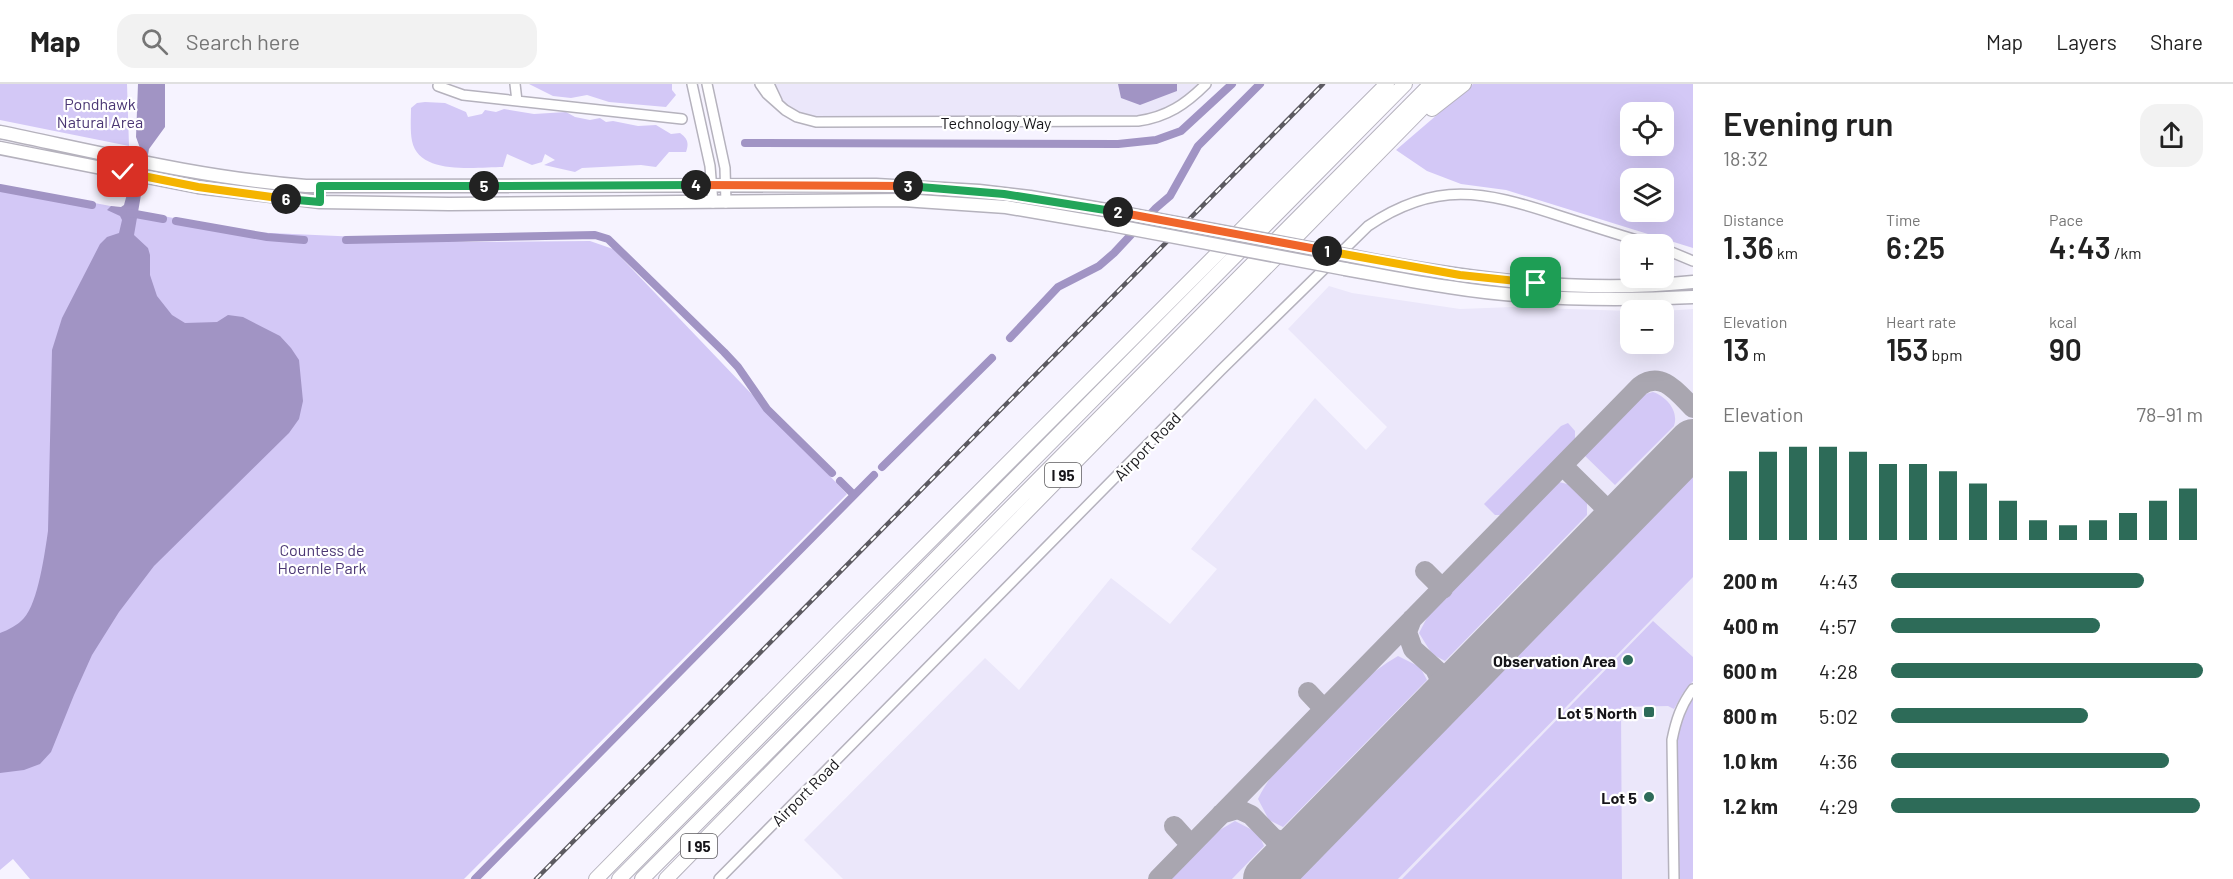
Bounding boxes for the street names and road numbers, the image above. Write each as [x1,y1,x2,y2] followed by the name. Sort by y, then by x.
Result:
[941,113,1052,132] street label: Technology Way
[1110,408,1184,484] street label: Airport Road
[1045,463,1081,487] road number: I 95
[767,754,843,830] street label: Airport Road
[681,834,717,858] road number: I 95

